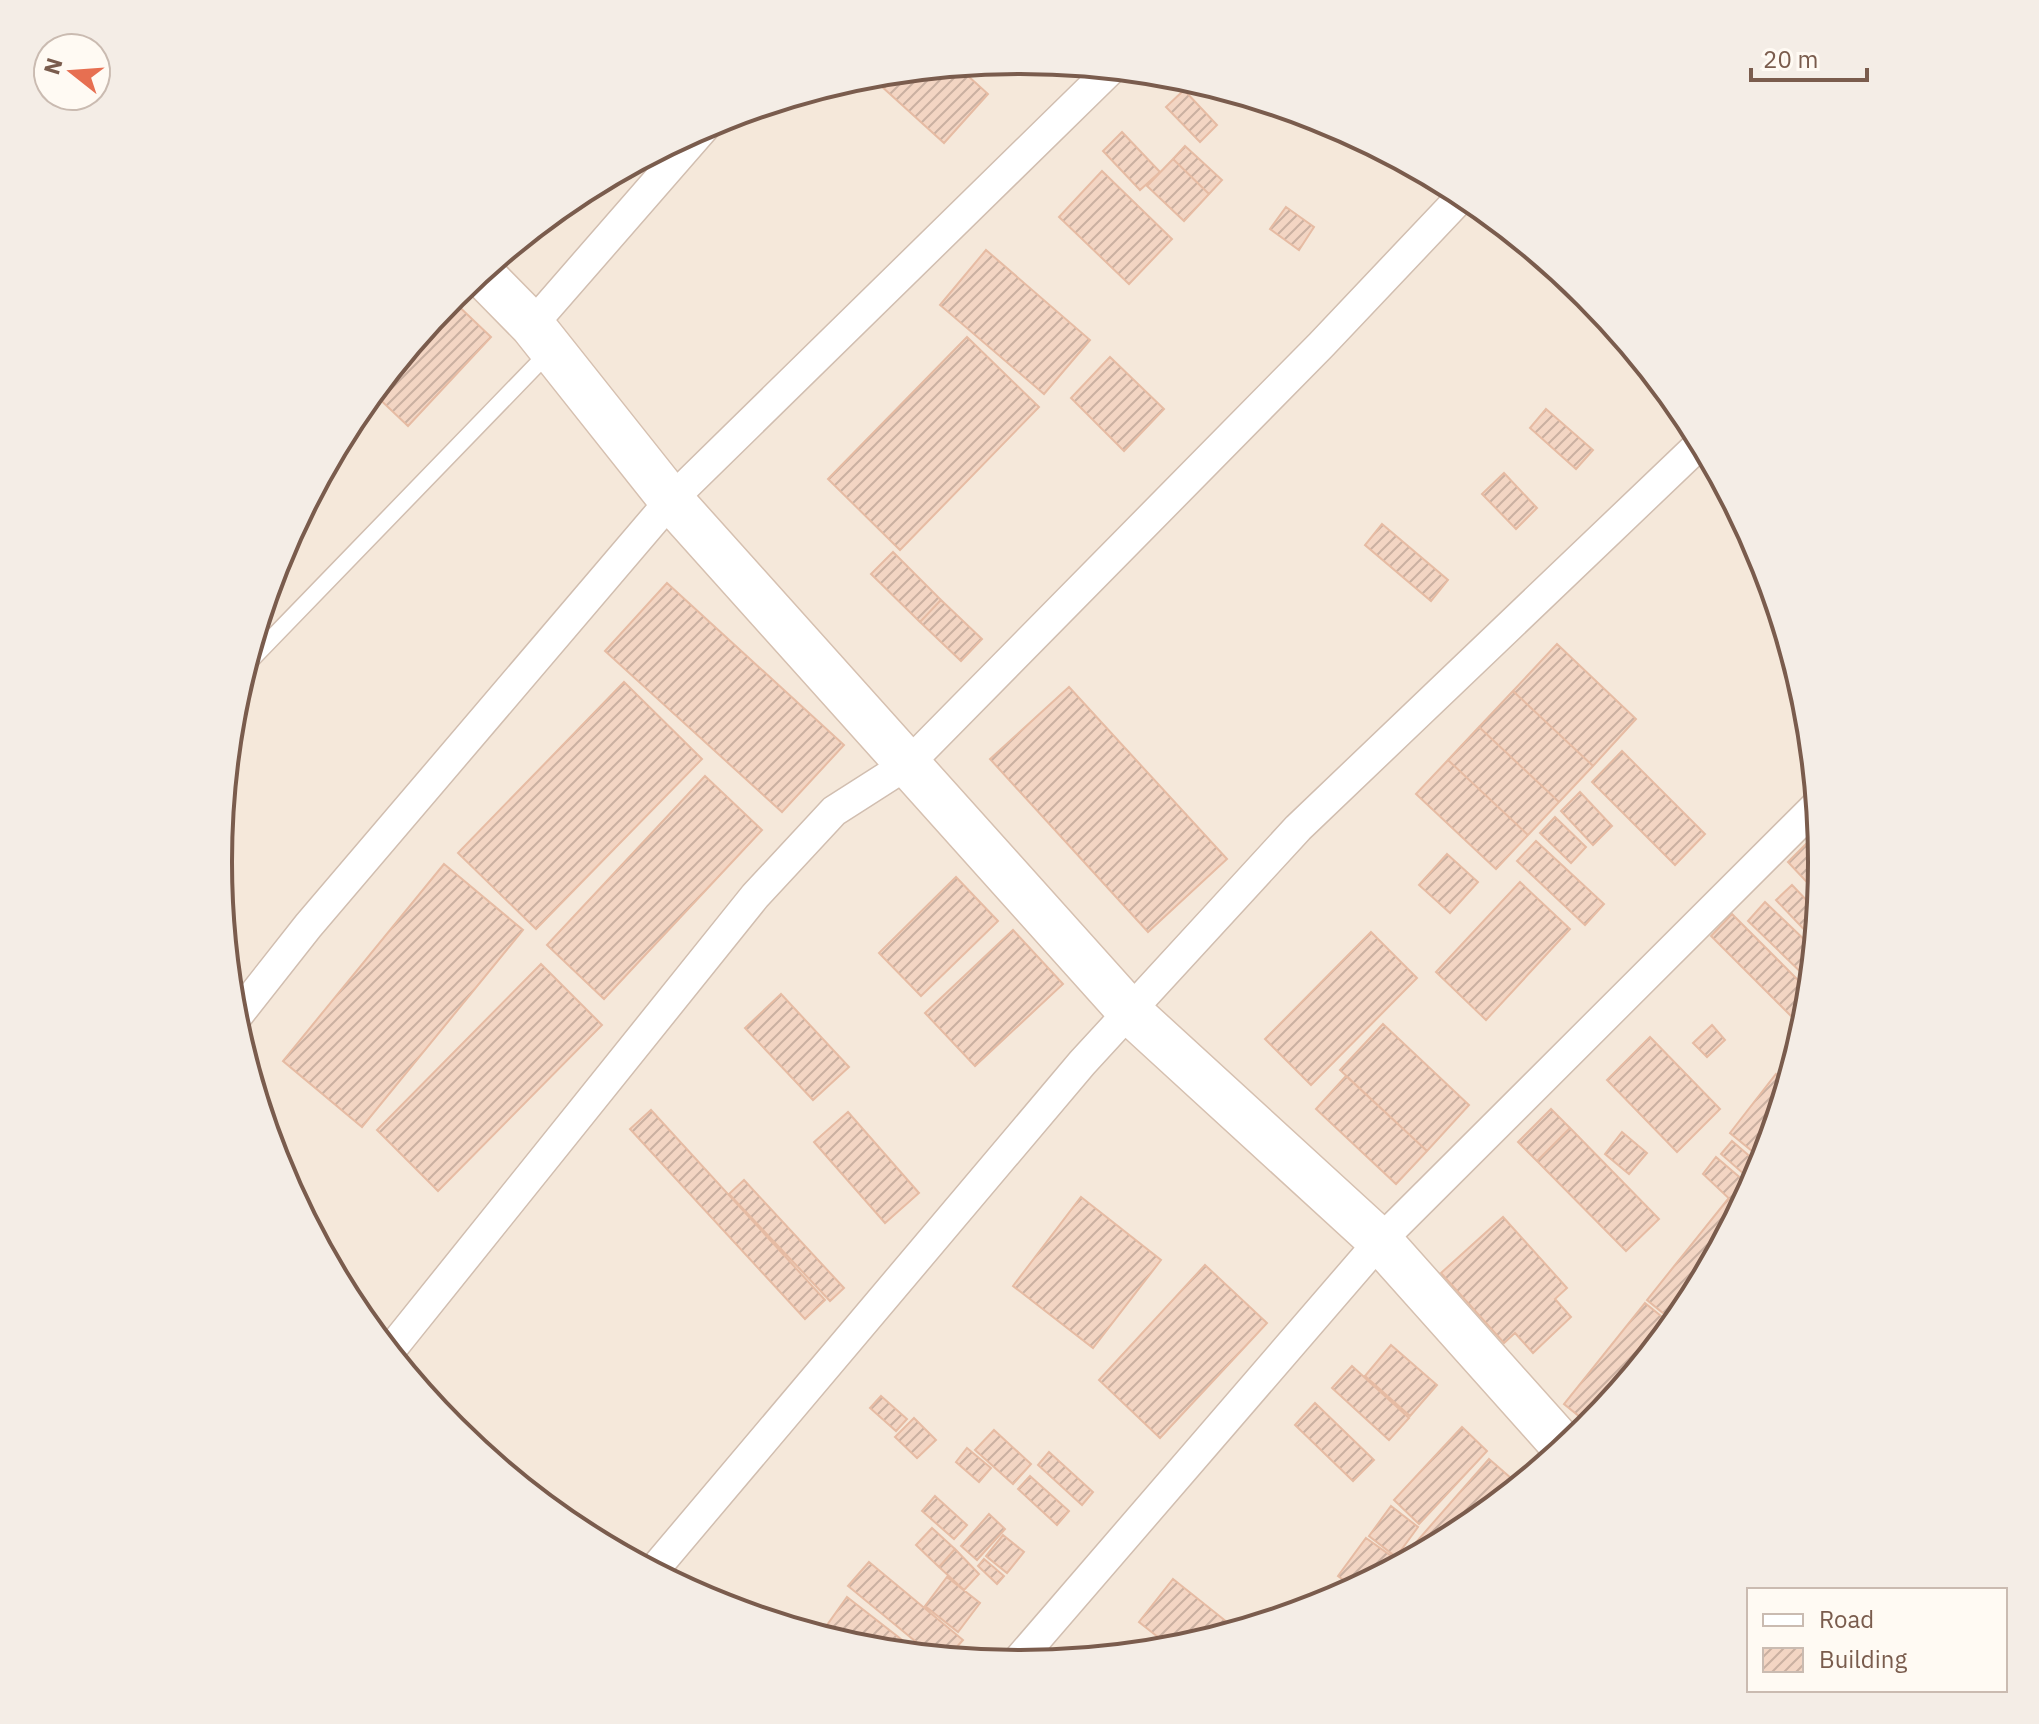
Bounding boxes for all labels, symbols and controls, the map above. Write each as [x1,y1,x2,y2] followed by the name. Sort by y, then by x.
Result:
[32,32,112,112] north arrow
[1751,32,1867,82] scale bar
[1763,43,1818,75] text: 20 m
[36,54,69,78] text: N
[1747,1588,2007,1692] legend
[1819,1603,1874,1635] text: Road
[1819,1643,1907,1675] text: Building

